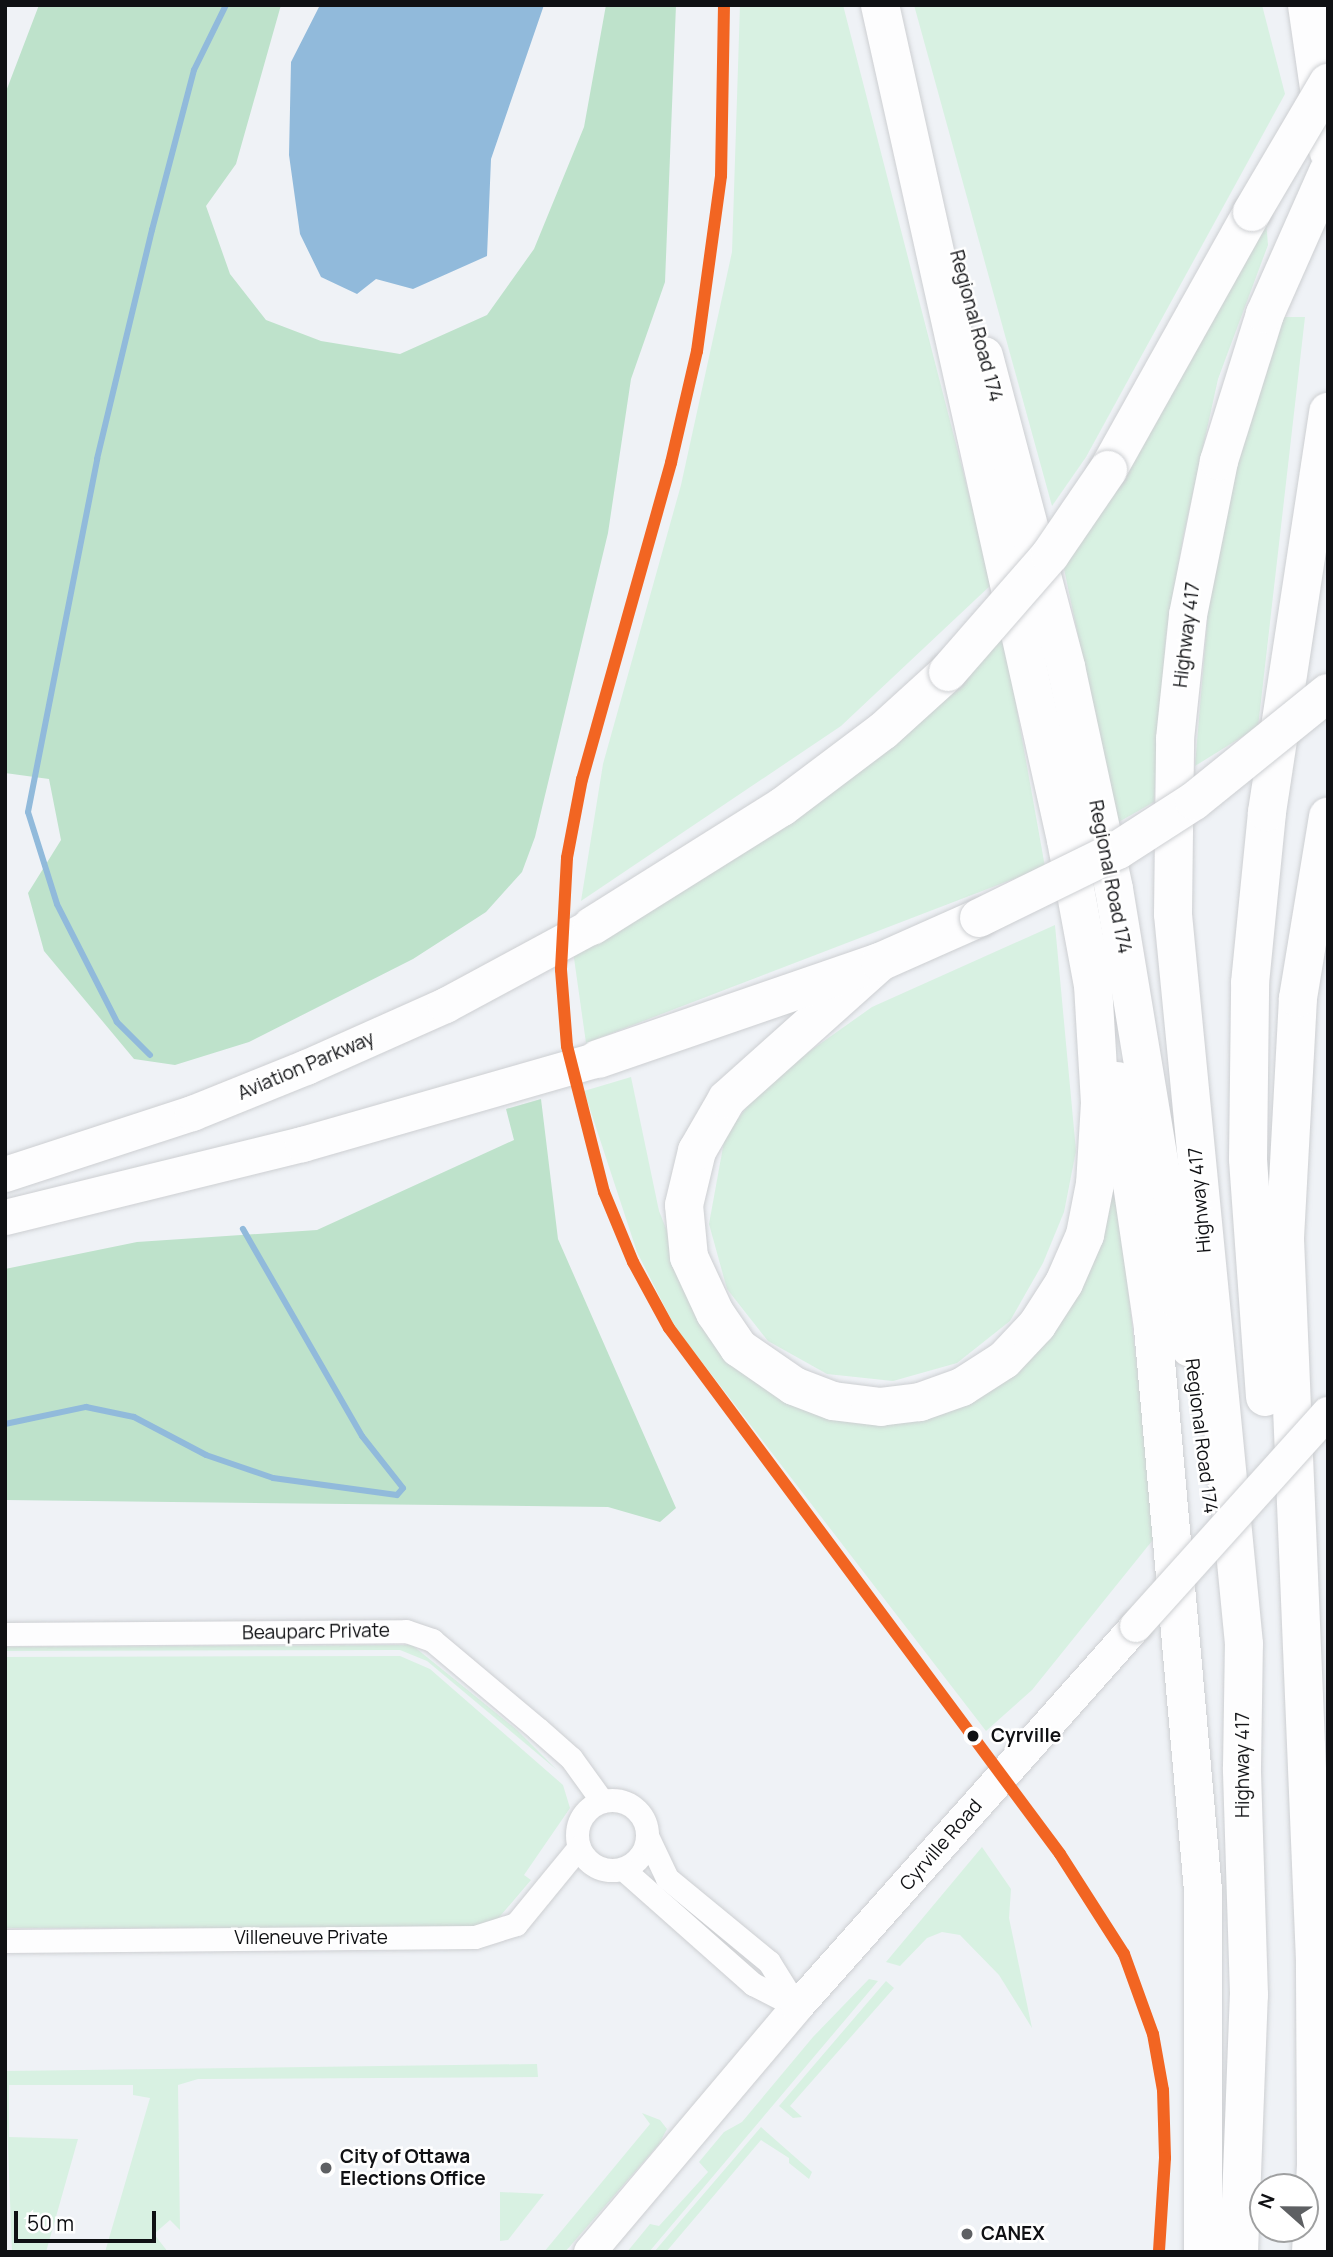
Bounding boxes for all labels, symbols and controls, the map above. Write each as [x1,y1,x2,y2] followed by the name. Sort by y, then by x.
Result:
[945,248,1007,404] street label: Regional Road 174
[1169,581,1205,689] street label: Highway 417
[1084,798,1136,956] street label: Regional Road 174
[234,1027,378,1105] street label: Aviation Parkway
[1184,1146,1216,1254] street label: Highway 417
[1180,1357,1222,1515] street label: Regional Road 174
[242,1619,390,1645] street label: Beauparc Private
[1232,1712,1254,1818] street label: Highway 417
[961,1724,985,1748] marker: Cyrville
[991,1725,1061,1747] place label: Cyrville
[895,1795,987,1895] street label: Cyrville Road
[234,1927,388,1949] street label: Villeneuve Private
[340,2146,486,2190] place label: City of Ottawa Elections Office
[318,2160,334,2176] marker: City of Ottawa Elections Office
[1249,2173,1319,2243] north arrow
[1252,2190,1281,2212] text: N
[18,2198,159,2242] scale bar
[27,2209,74,2237] text: 50 m
[981,2223,1045,2245] place label: CANEX
[959,2226,975,2242] marker: CANEX

